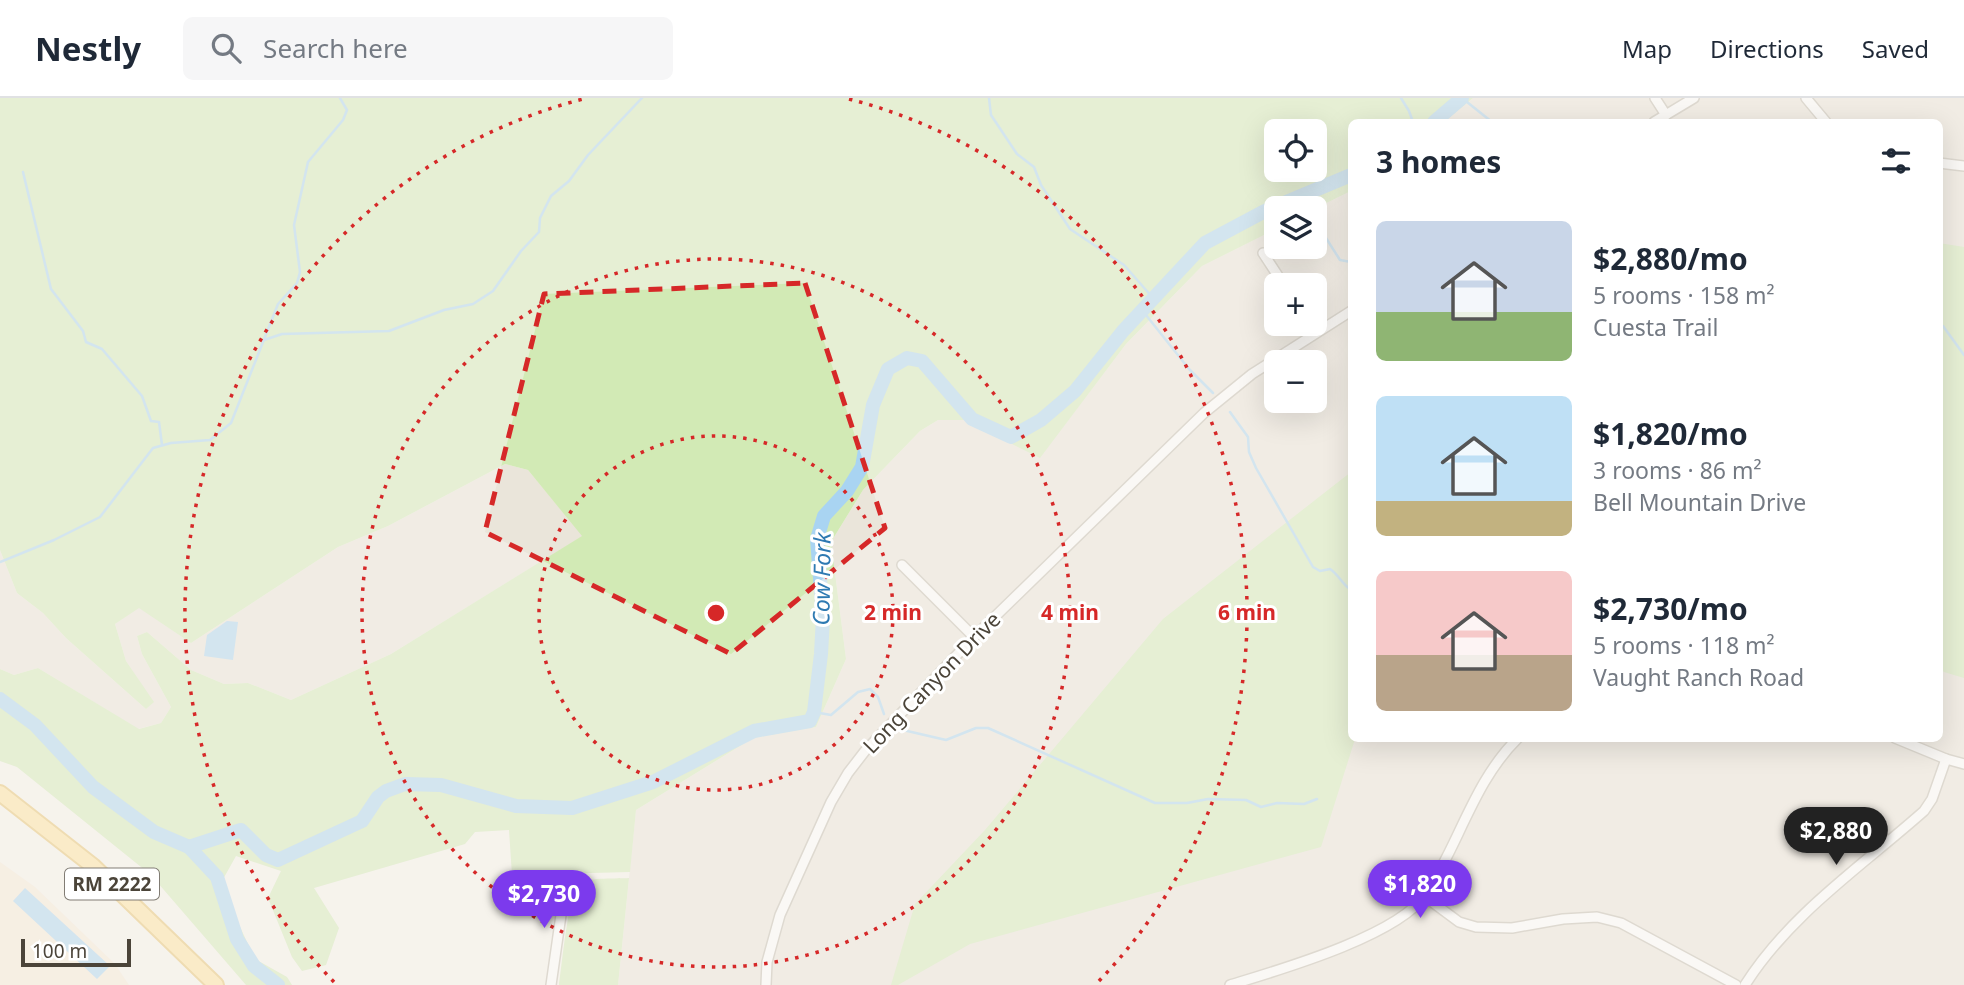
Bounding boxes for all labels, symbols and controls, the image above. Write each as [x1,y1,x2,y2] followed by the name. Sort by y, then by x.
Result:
[183,17,673,80] search box
[35,26,141,71] text: Nestly
[207,29,245,67] icon: search
[263,30,408,66] text: Search here
[1622,32,1672,65] text: Map
[1710,32,1824,65] text: Directions
[1862,32,1929,65] text: Saved
[1264,119,1327,413] map controls
[1264,119,1327,182] button: locate
[1376,141,1501,182] text: 3 homes
[1877,142,1915,180] icon: filters
[1264,196,1327,259] button: layers
[1593,238,1748,279] text: $2,880/mo
[1432,249,1516,333] icon: home
[1264,273,1327,336] button: +
[1593,279,1775,311] text: 5 rooms · 158 m²
[1593,311,1718,343] text: Cuesta Trail
[1264,350,1327,413] button: −
[1593,413,1748,454] text: $1,820/mo
[1432,424,1516,508] icon: home
[1593,454,1762,486] text: 3 rooms · 86 m²
[1593,486,1806,518] text: Bell Mountain Drive
[804,531,838,626] water label: Cow Fork
[1593,588,1748,629] text: $2,730/mo
[864,598,922,626] text: 2 min
[1041,598,1099,626] text: 4 min
[1218,598,1276,626] text: 6 min
[1432,599,1516,683] icon: home
[704,601,728,625] centre of rings
[856,605,1006,759] street label: Long Canyon Drive
[1593,629,1775,661] text: 5 rooms · 118 m²
[1593,661,1804,693] text: Vaught Ranch Road
[1779,808,1893,867] pin: $2,880
[1800,814,1872,846] text: $2,880
[1363,860,1477,920] pin: $1,820
[1384,867,1456,899] text: $1,820
[65,869,159,900] road number: RM 2222
[487,870,601,930] pin: $2,730
[508,877,580,909] text: $2,730
[21,936,131,968] scale bar
[32,938,87,964] text: 100 m

